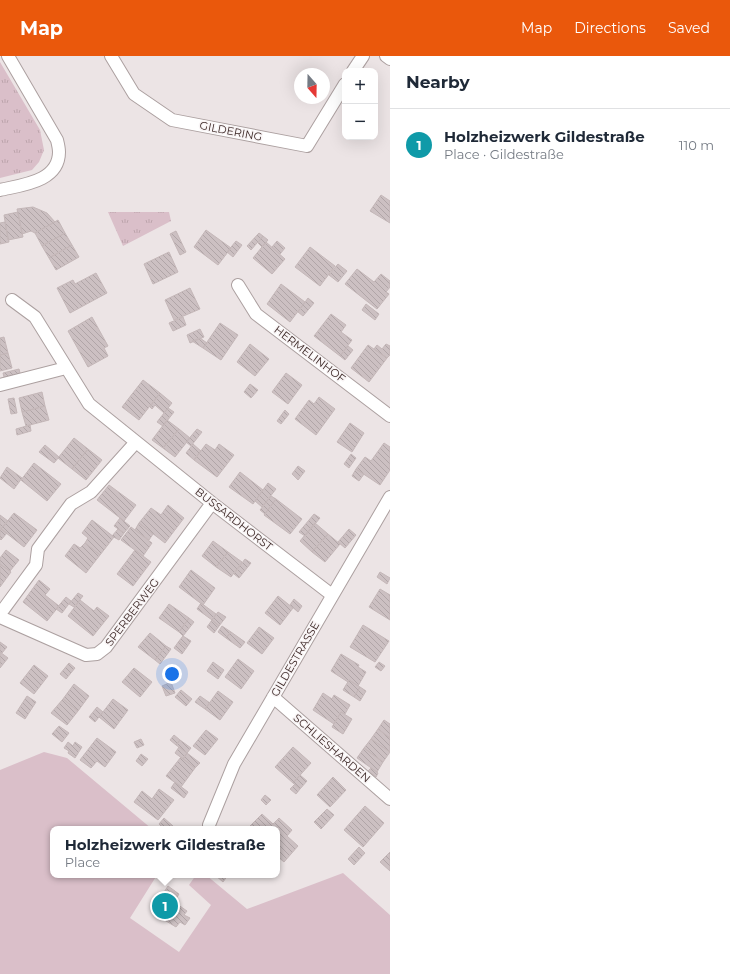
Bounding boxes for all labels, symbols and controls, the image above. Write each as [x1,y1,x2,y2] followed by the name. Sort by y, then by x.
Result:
[20,17,63,40] text: Map
[521,19,552,37] text: Map
[574,19,646,37] text: Directions
[668,19,710,37] text: Saved
[294,68,330,104] north arrow
[342,68,378,140] map controls
[342,68,378,104] button: +
[406,72,470,92] text: Nearby
[342,104,378,140] button: −
[199,118,263,144] street label: GILDERING
[444,127,645,146] text: Holzheizwerk Gildestraße
[416,137,422,153] text: 1
[679,137,714,153] text: 110 m
[444,146,564,162] text: Place · Gildestraße
[271,323,349,385] street label: HERMELINHOF
[192,484,276,554] street label: BUSSARDHORST
[102,575,162,649] street label: SPERBERWEG
[268,619,322,699] street label: GILDESTRASSE
[162,664,182,684] your location
[291,711,373,785] street label: SCHLIESHARDEN
[50,826,280,878] popup
[65,835,265,854] text: Holzheizwerk Gildestraße
[65,854,100,870] text: Place
[152,891,178,921] pin: 1

